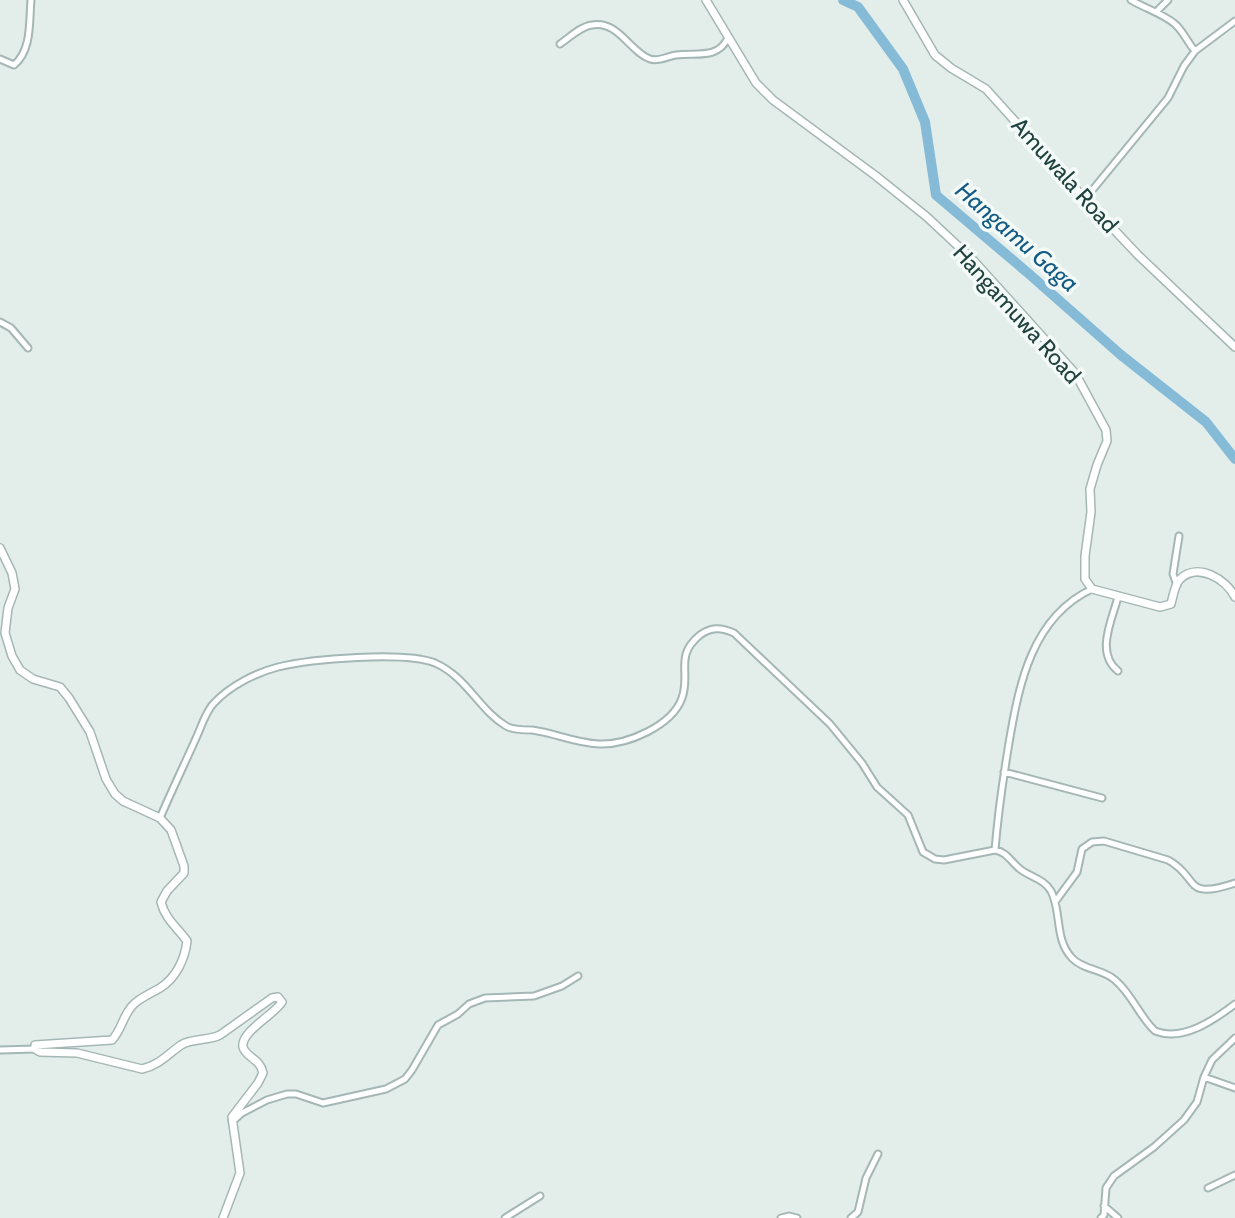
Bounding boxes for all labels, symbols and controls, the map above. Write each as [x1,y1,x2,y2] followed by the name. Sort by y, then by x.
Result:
[1006,112,1124,238] street label: Amuwala Road
[950,175,1085,298] water label: Hangamu Gaga
[947,239,1087,389] street label: Hangamuwa Road

